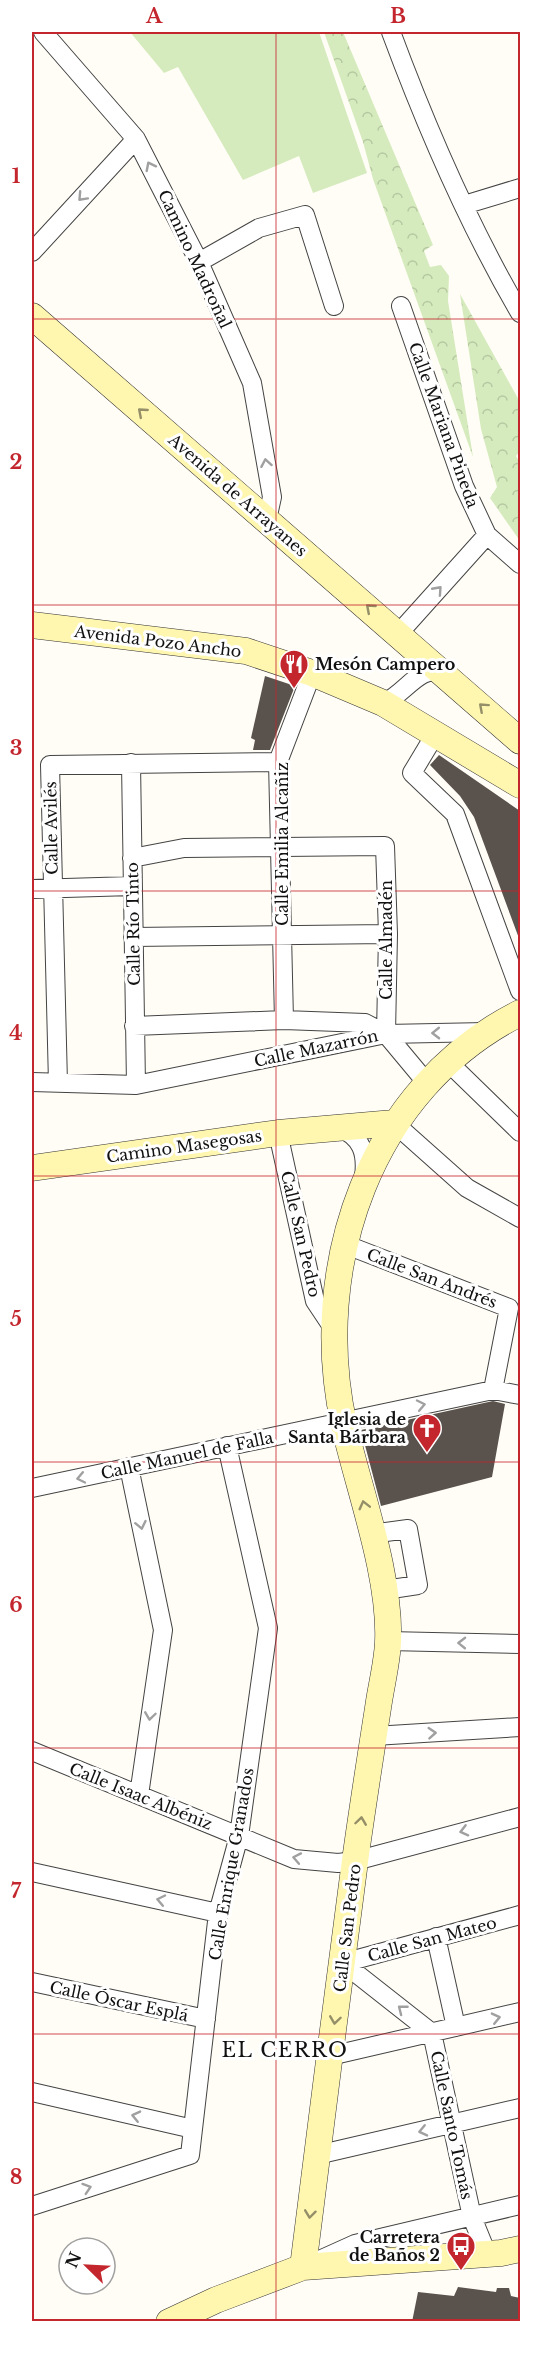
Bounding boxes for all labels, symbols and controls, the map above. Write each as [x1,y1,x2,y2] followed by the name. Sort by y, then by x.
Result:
[145,4,163,28] text: A
[390,4,406,28] text: B
[146,161,157,172] one-way arrow
[12,164,21,188] text: 1
[154,187,236,331] street label: Camino Madroñal
[78,190,89,201] one-way arrow
[405,339,483,511] street label: Calle Mariana Pineda
[138,408,149,419] one-way arrow
[164,429,311,561] street label: Avenida de Arrayanes
[9,450,23,474] text: 2
[260,458,273,468] one-way arrow
[431,586,442,596] one-way arrow
[366,604,377,615] one-way arrow
[72,621,243,661] street label: Avenida Pozo Ancho
[278,648,310,690] restaurant icon: Mesón Campero
[315,654,455,674] place label: Mesón Campero
[479,703,490,714] one-way arrow
[10,736,22,760] text: 3
[272,762,292,926] street label: Calle Emilia Alcañiz
[40,781,62,875] street label: Calle Avilés
[122,862,144,986] street label: Calle Río Tinto
[376,880,396,1000] street label: Calle Almadén
[9,1021,23,1045] text: 4
[252,1025,380,1071] street label: Calle Mazarrón
[431,1027,440,1039] one-way arrow
[105,1125,263,1167] street label: Camino Masegosas
[277,1169,325,1299] street label: Calle San Pedro
[364,1244,500,1312] street label: Calle San Andrés
[10,1307,22,1331] text: 5
[416,1399,426,1412] one-way arrow
[288,1409,406,1447] place label: Iglesia de Santa Bárbara
[411,1412,443,1454] church icon: Iglesia de Santa Bárbara
[99,1427,275,1483] street label: Calle Manuel de Falla
[76,1470,86,1483] one-way arrow
[358,1500,371,1510] one-way arrow
[134,1519,147,1529] one-way arrow
[9,1593,23,1617] text: 6
[458,1637,467,1649] one-way arrow
[145,1712,157,1721] one-way arrow
[428,1726,437,1739] one-way arrow
[67,1758,216,1834] street label: Calle Isaac Albéniz
[204,1766,258,1962] street label: Calle Enrique Granados
[355,1817,367,1826] one-way arrow
[459,1824,469,1837] one-way arrow
[292,1852,302,1865] one-way arrow
[329,1863,365,1993] street label: Calle San Pedro
[11,1879,22,1903] text: 7
[156,1894,166,1907] one-way arrow
[365,1912,499,1966] street label: Calle San Mateo
[48,1977,190,2025] street label: Calle Óscar Esplá
[398,2006,409,2017] one-way arrow
[491,2012,501,2025] one-way arrow
[329,2016,342,2025] one-way arrow
[222,2038,348,2062] district label: EL CERRO
[426,2049,478,2201] street label: Calle Santo Tomás
[131,2111,141,2124] one-way arrow
[418,2123,428,2136] one-way arrow
[10,2165,22,2189] text: 8
[81,2183,92,2195] one-way arrow
[304,2209,316,2218] one-way arrow
[349,2227,440,2265] place label: Carretera de Baños 2
[445,2230,477,2272] bus stop icon: Carretera de Baños 2
[57,2236,117,2296] north arrow
[61,2249,85,2271] text: N

